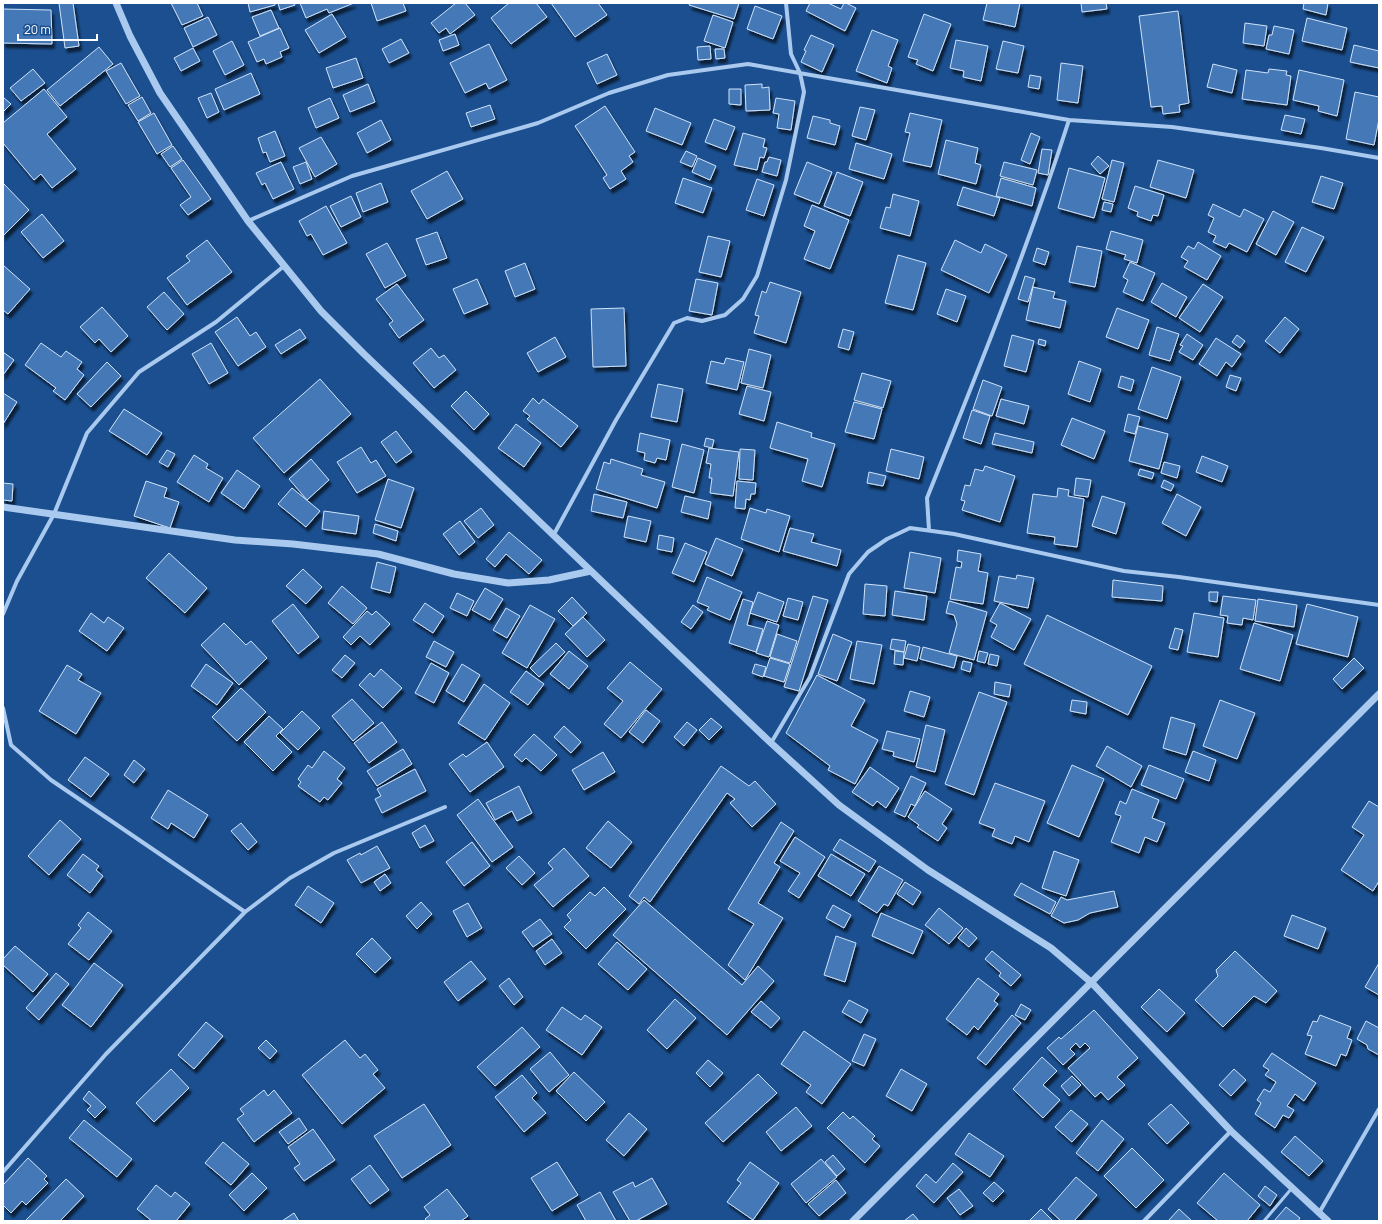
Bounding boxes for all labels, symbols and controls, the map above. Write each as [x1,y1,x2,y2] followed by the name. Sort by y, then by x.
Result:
[18,16,97,42] scale bar
[24,21,51,38] text: 20 m

